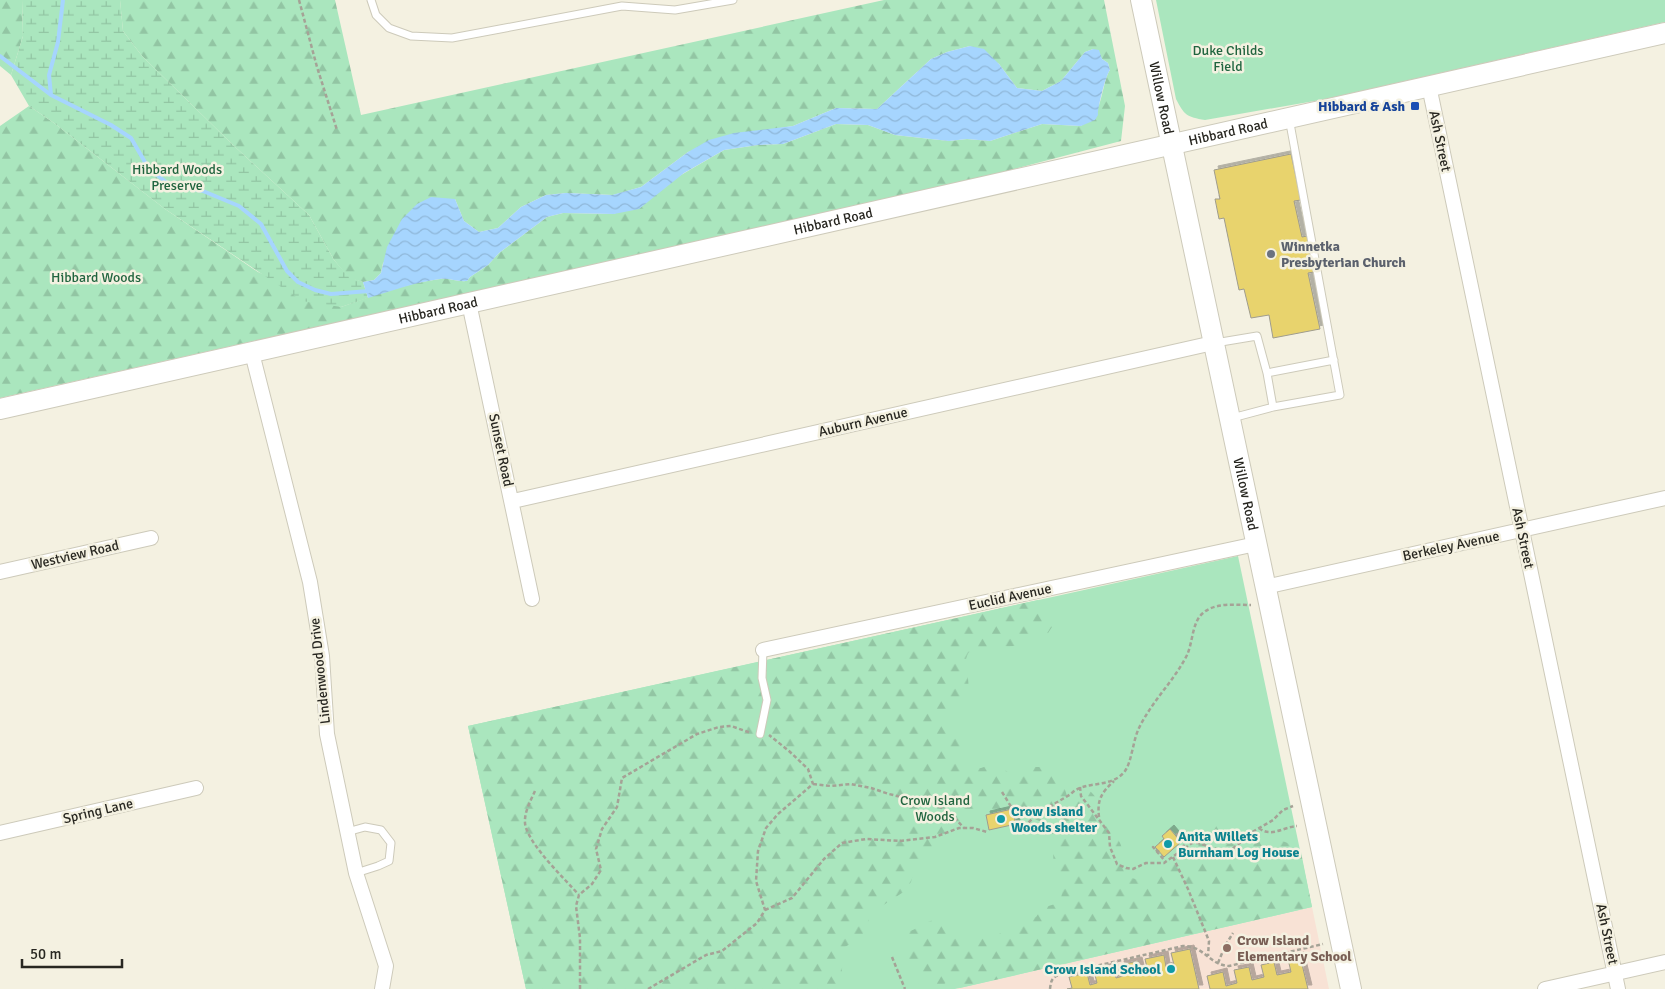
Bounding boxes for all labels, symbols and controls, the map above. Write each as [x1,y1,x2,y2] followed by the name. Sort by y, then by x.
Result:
[1193,42,1264,75] park label: Duke Childs Field
[1146,60,1178,136] street label: Willow Road
[1318,98,1405,115] place label: Hibbard & Ash
[1409,100,1421,112] marker: Hibbard & Ash
[1425,109,1455,173] street label: Ash Street
[1187,114,1269,149] street label: Hibbard Road
[132,161,222,194] park label: Hibbard Woods Preserve
[792,204,874,238] street label: Hibbard Road
[1281,238,1406,271] place label: Winnetka Presbyterian Church
[1265,248,1277,260] marker: Winnetka Presbyterian Church
[51,269,141,286] park label: Hibbard Woods
[397,293,479,327] street label: Hibbard Road
[817,404,909,440] street label: Auburn Avenue
[485,412,517,488] street label: Sunset Road
[1230,456,1262,532] street label: Willow Road
[1508,506,1538,570] street label: Ash Street
[1401,527,1501,565] street label: Berkeley Avenue
[29,537,121,573] street label: Westview Road
[967,580,1053,614] street label: Euclid Avenue
[306,617,334,725] street label: Lindenwood Drive
[900,792,970,825] park label: Crow Island Woods
[61,795,135,827] street label: Spring Lane
[1011,803,1098,836] place label: Crow Island Woods shelter
[995,813,1007,825] marker: Crow Island Woods shelter
[1178,828,1300,861] place label: Anita Willets Burnham Log House
[1162,838,1174,850] marker: Anita Willets Burnham Log House
[1592,902,1622,966] street label: Ash Street
[1237,932,1352,965] place label: Crow Island Elementary School
[22,936,122,968] scale bar
[1221,942,1233,954] marker: Crow Island Elementary School
[30,945,61,963] text: 50 m
[1045,961,1162,978] place label: Crow Island School
[1165,963,1177,975] marker: Crow Island School

